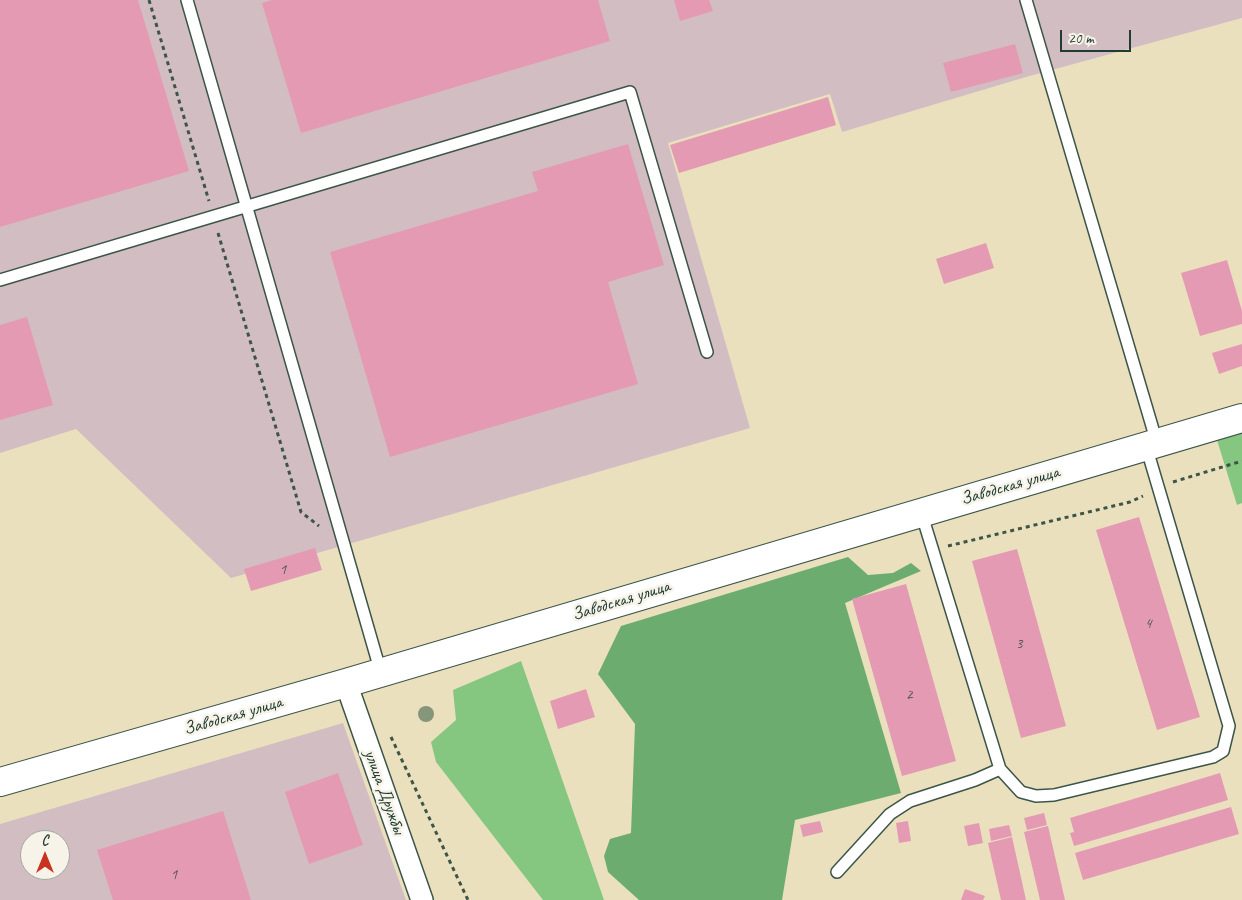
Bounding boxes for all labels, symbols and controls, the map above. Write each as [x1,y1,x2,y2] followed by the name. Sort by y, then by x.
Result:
[1062,20,1133,52] scale bar
[1068,29,1094,48] text: 20 m
[958,462,1062,510] street label: Заводская улица
[280,561,286,579] house number: 1
[569,576,673,626] street label: Заводская улица
[1145,615,1151,633] house number: 4
[1016,635,1022,653] house number: 3
[906,686,912,704] house number: 2
[181,692,285,740] street label: Заводская улица
[359,747,409,837] street label: улица Дружбы
[20,830,70,880] north arrow
[42,832,48,849] text: С
[171,866,177,884] house number: 1

